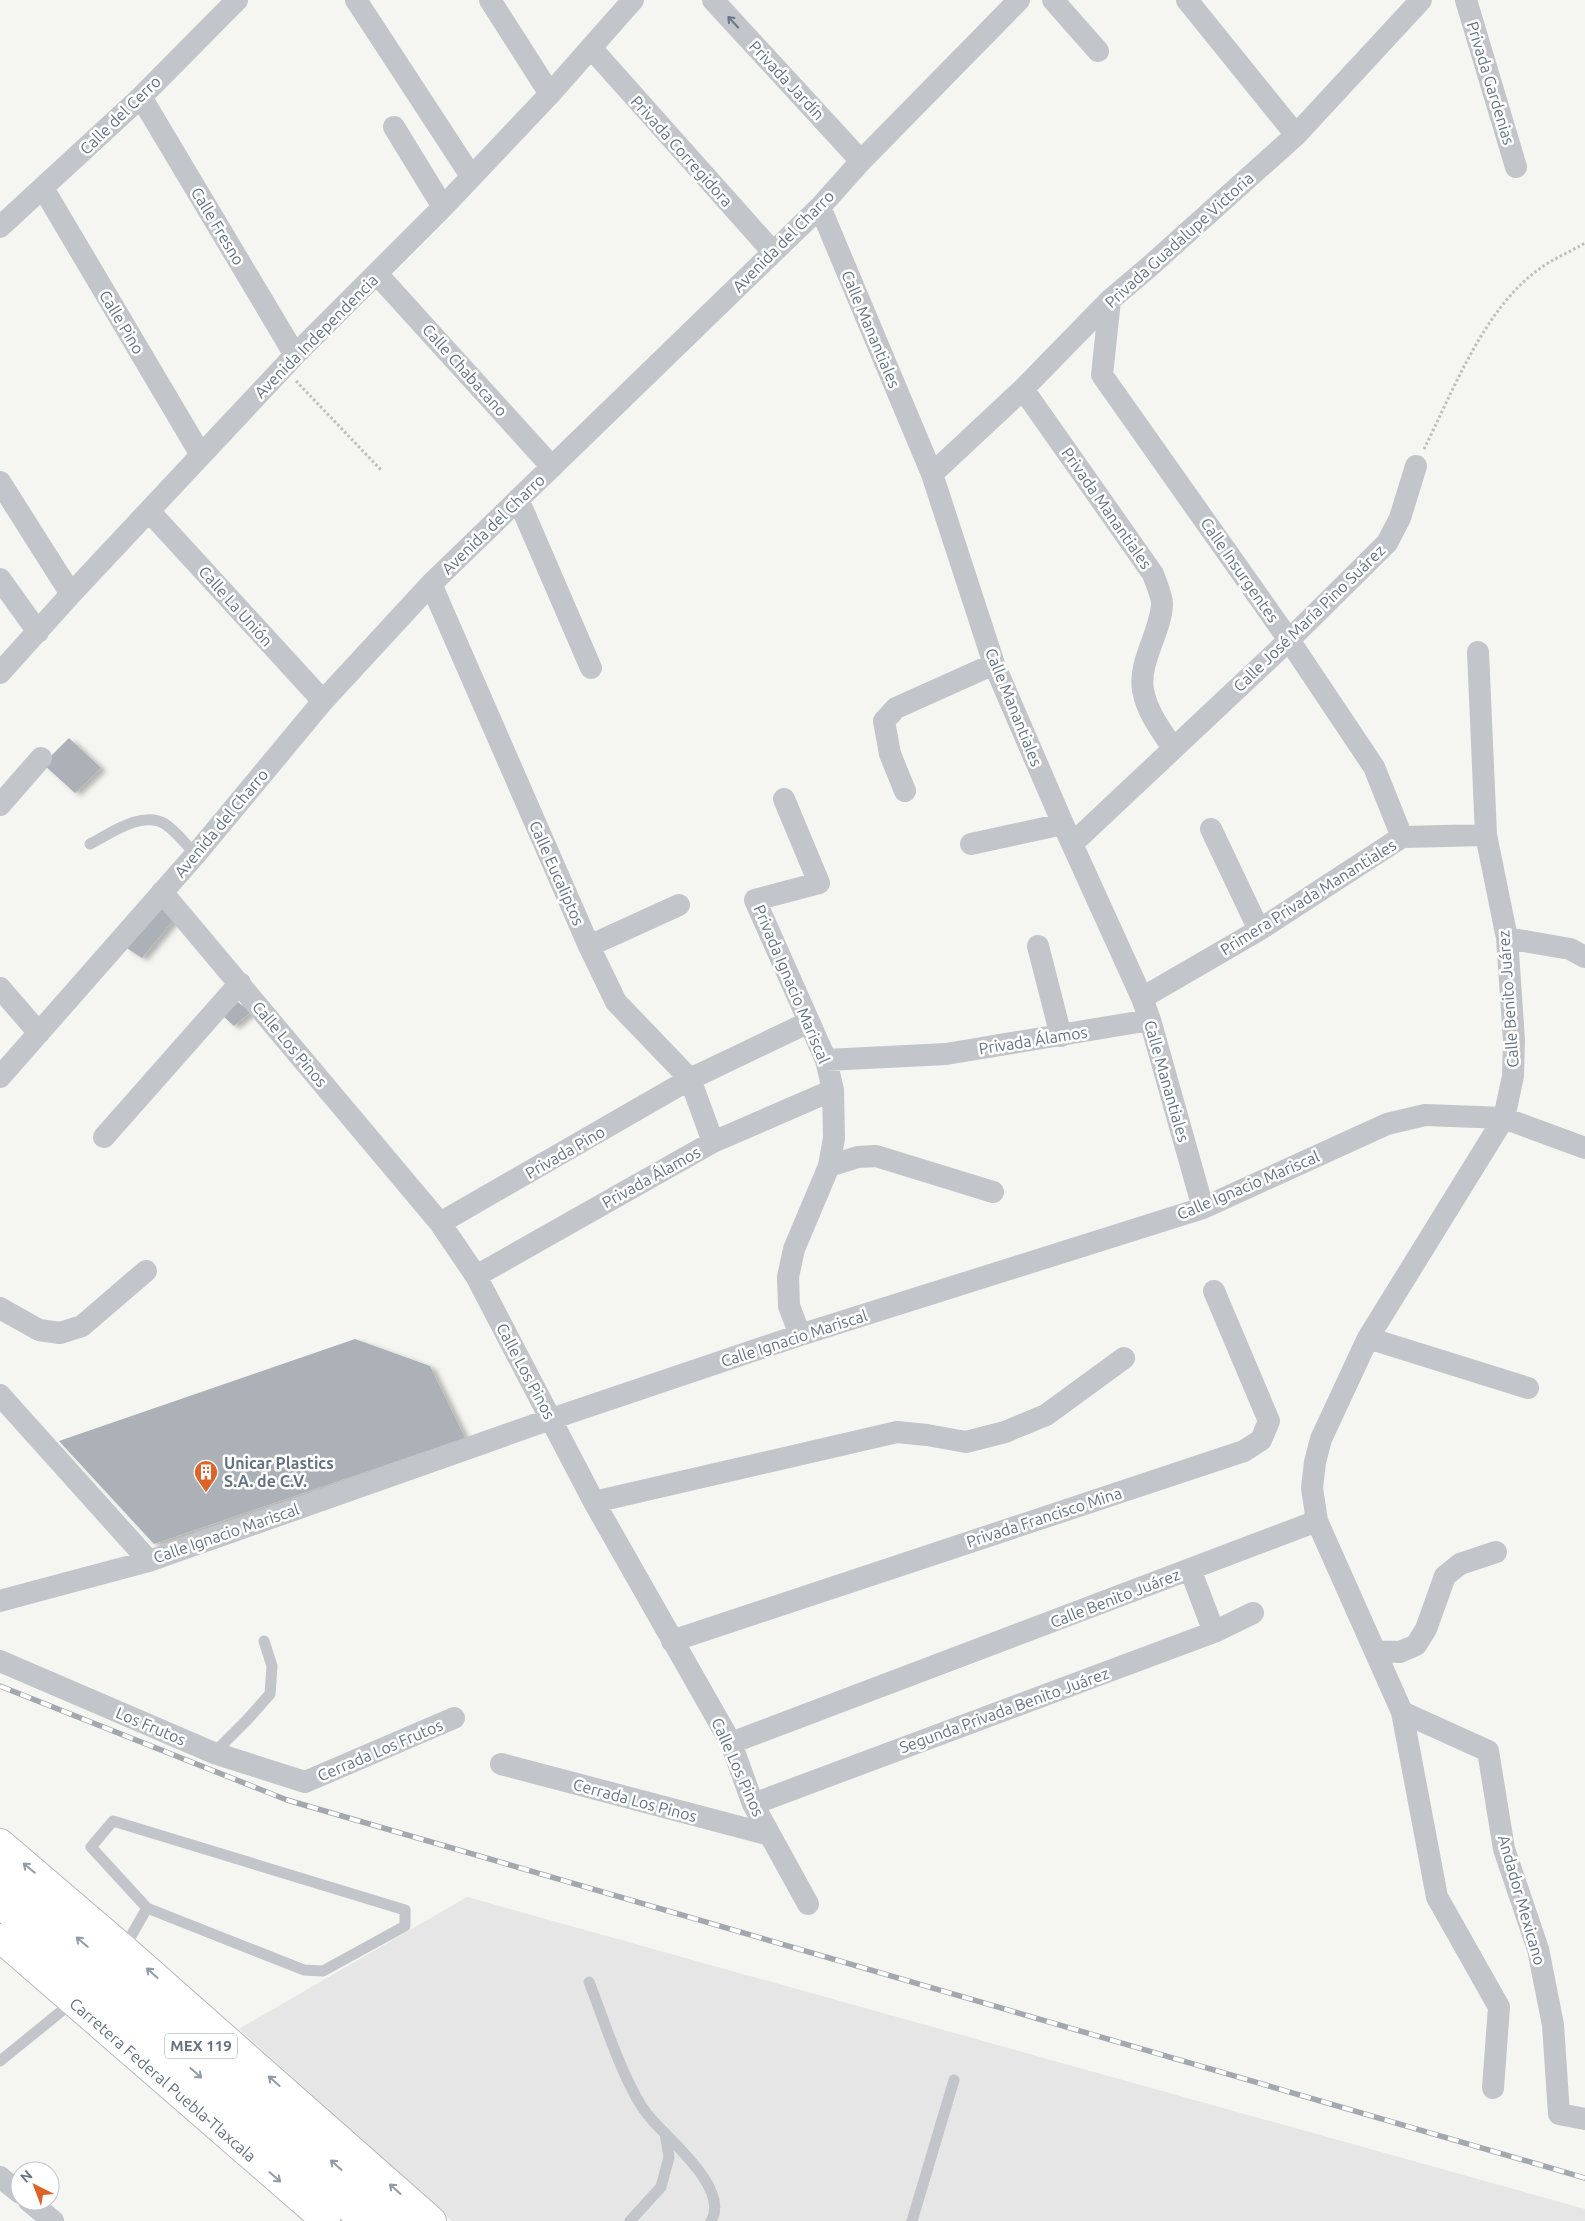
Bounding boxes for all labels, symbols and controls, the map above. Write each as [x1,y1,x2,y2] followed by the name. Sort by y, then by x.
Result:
[727,16,739,28] one-way arrow
[1464,19,1518,147] street label: Privada Gardenias
[746,37,828,123] street label: Privada Jardín
[76,72,164,158] street label: Calle del Cerro
[627,92,737,210] street label: Privada Corregidora
[1101,169,1257,311] street label: Privada Guadalupe Victoria
[188,184,248,268] street label: Calle Fresno
[729,187,837,295] street label: Avenida del Charro
[838,268,904,391] street label: Calle Manantiales
[251,271,381,401] street label: Avenida Independencia
[96,287,148,357] street label: Calle Pino
[419,320,511,420] street label: Calle Chabacano
[1058,444,1156,572] street label: Privada Manantiales
[438,470,548,578] street label: Avenida del Charro
[1197,514,1283,626] street label: Calle Insurgentes
[1230,541,1388,695] street label: Calle José María Pino Suárez
[195,562,277,650] street label: Calle La Unión
[982,645,1046,769] street label: Calle Manantiales
[170,765,272,881] street label: Avenida del Charro
[526,818,588,928] street label: Calle Eucaliptos
[1217,835,1399,959] street label: Primera Privada Manantiales
[750,902,834,1066] street label: Privada Ignacio Mariscal
[1494,930,1522,1068] street label: Calle Benito Juárez
[249,998,331,1090] street label: Calle Los Pinos
[1141,1018,1193,1144] street label: Calle Manantiales
[977,1021,1089,1057] street label: Privada Álamos
[522,1122,608,1182] street label: Privada Pino
[598,1141,703,1211] street label: Privada Álamos
[1174,1147,1322,1223] street label: Calle Ignacio Mariscal
[719,1306,869,1370] street label: Calle Ignacio Mariscal
[493,1320,559,1422] street label: Calle Los Pinos
[224,1454,334,1490] place label: Unicar Plastics S.A. de C.V.
[193,1459,219,1493] building icon: Unicar Plastics S.A. de C.V.
[964,1483,1124,1551] street label: Privada Francisco Mina
[151,1500,301,1566] street label: Calle Ignacio Mariscal
[1047,1565,1183,1631] street label: Calle Benito Juárez
[897,1664,1111,1756] street label: Segunda Privada Benito Juárez
[113,1703,189,1749] street label: Los Frutos
[315,1715,445,1785] street label: Cerrada Los Frutos
[708,1715,768,1819] street label: Calle Los Pinos
[571,1775,699,1825] street label: Cerrada Los Pinos
[1495,1833,1549,1967] street label: Andador Mexicano
[22,1862,35,1873] one-way arrow
[76,1937,89,1948] one-way arrow
[146,1968,159,1979] one-way arrow
[66,1994,260,2165] street label: Carretera Federal Puebla-Tlaxcala
[165,2034,237,2058] road number: MEX 119
[189,2067,202,2078] one-way arrow
[267,2075,280,2087] one-way arrow
[329,2160,342,2171] one-way arrow
[10,2161,60,2211] north arrow
[17,2167,36,2186] text: N
[268,2171,281,2182] one-way arrow
[389,2183,402,2194] one-way arrow

